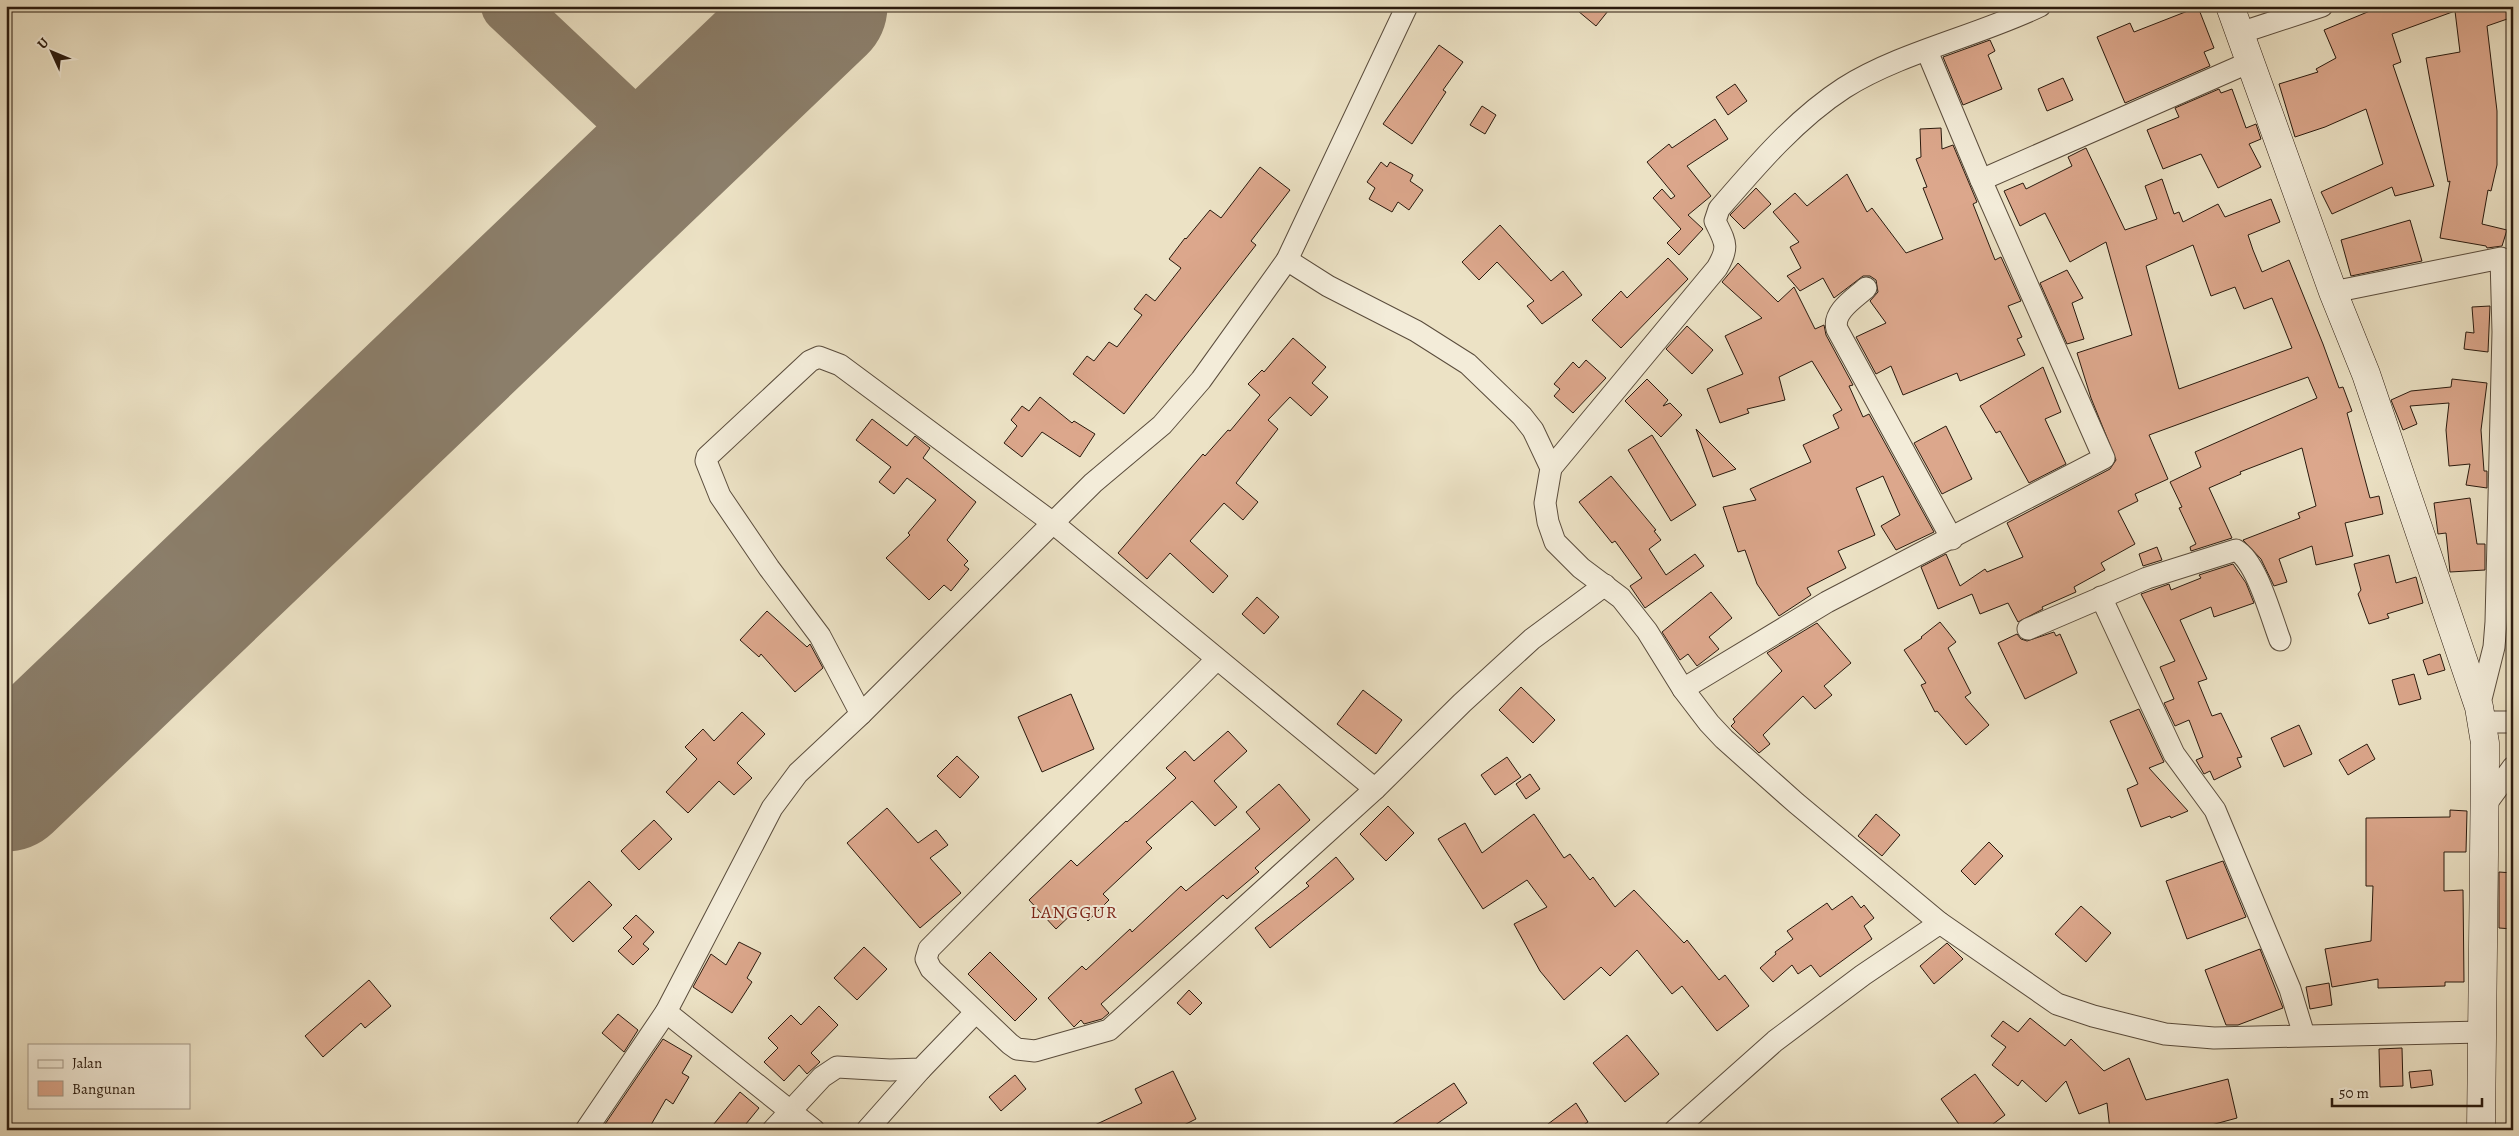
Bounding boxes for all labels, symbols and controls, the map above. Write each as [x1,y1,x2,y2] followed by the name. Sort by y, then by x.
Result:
[28,28,78,78] north arrow
[33,33,53,53] text: U
[1030,900,1118,924] district label: LANGGUR
[28,1044,190,1108] legend
[72,1053,102,1073] text: Jalan
[2332,1076,2482,1108] scale bar
[72,1079,135,1099] text: Bangunan
[2339,1083,2369,1103] text: 50 m

